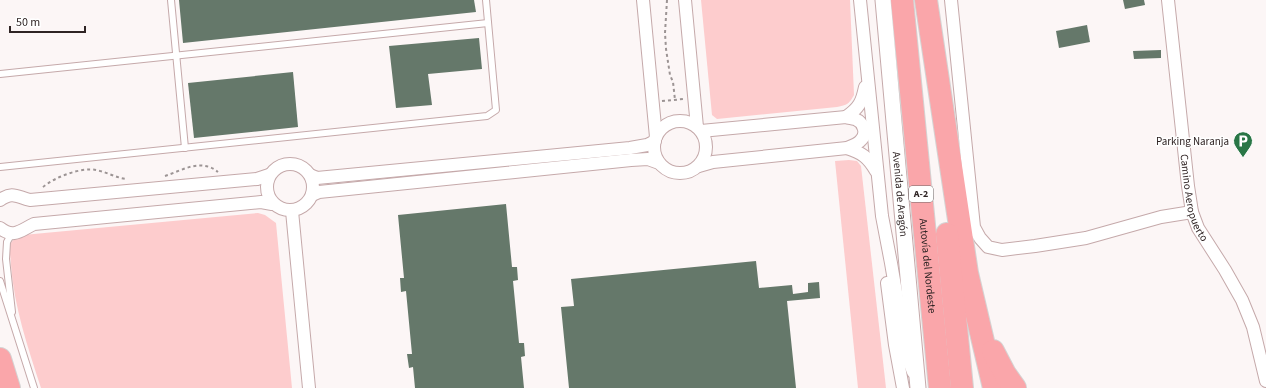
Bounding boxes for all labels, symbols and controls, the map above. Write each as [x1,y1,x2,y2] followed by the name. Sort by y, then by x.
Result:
[10,8,85,34] scale bar
[16,14,40,31] text: 50 m
[1232,130,1254,158] parking icon: Parking Naranja
[1156,134,1229,149] place label: Parking Naranja
[889,151,912,237] street label: Avenida de Aragón
[1177,153,1212,244] street label: Camino Aeropuerto
[909,186,933,202] road number: A-2
[916,218,940,314] street label: Autovía del Nordeste

